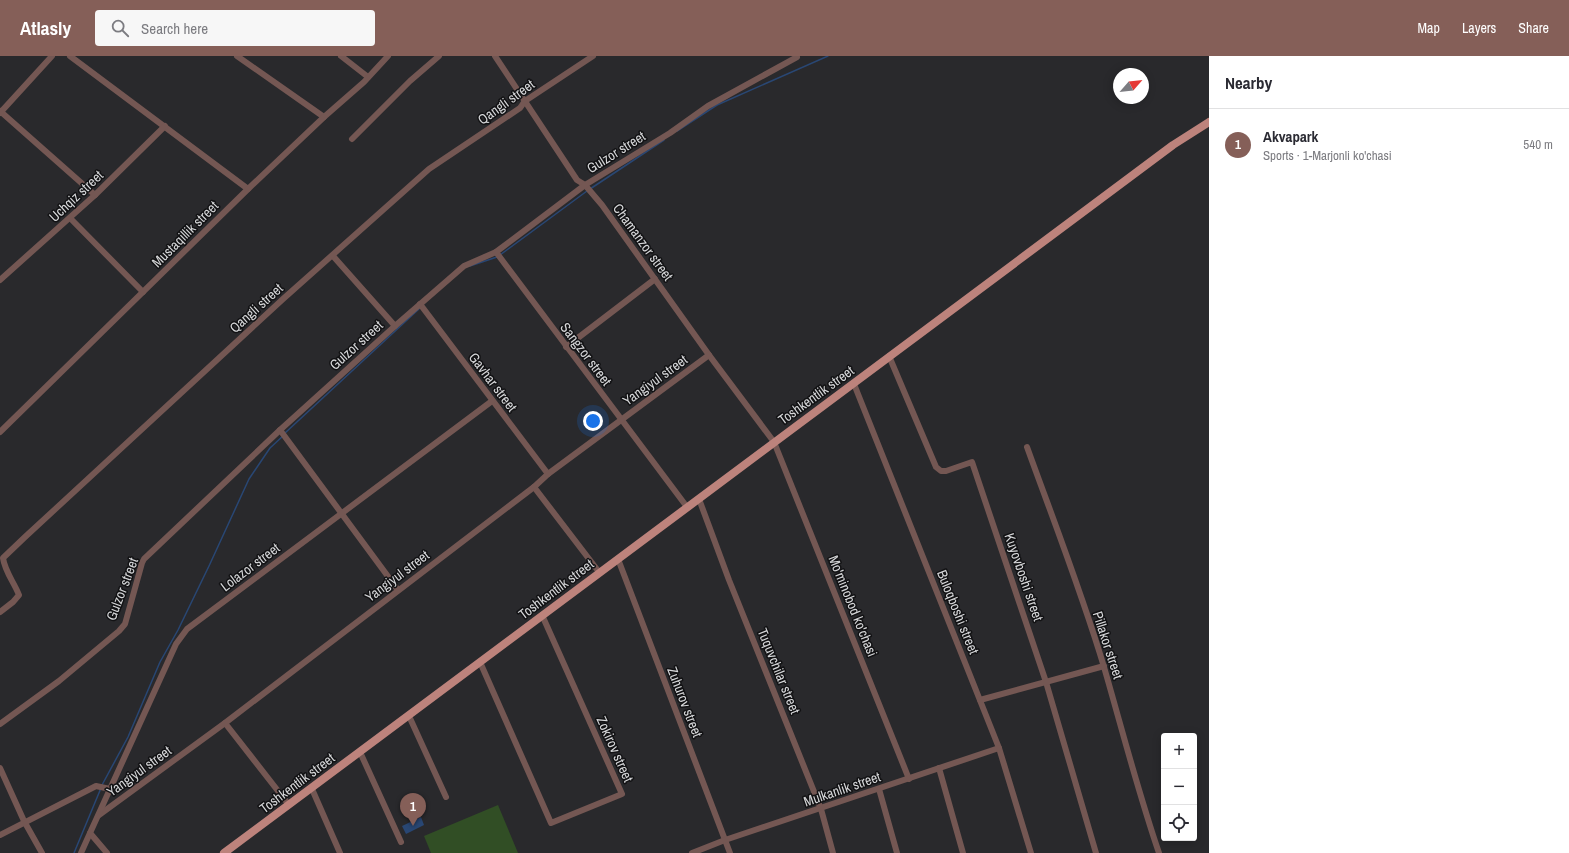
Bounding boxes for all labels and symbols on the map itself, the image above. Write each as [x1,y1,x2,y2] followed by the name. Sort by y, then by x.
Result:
[1113,68,1149,104] north arrow
[474,75,538,129] street label: Qangli street
[583,127,649,177] street label: Gulzor street
[45,166,107,226] street label: Uchqiz street
[148,197,222,271] street label: Mustaqillik street
[609,200,677,284] street label: Chamanzor street
[226,279,286,337] street label: Qangli street
[326,316,386,374] street label: Gulzor street
[556,319,616,389] street label: Sangzor street
[465,349,521,415] street label: Gavhar street
[619,350,691,410] street label: Yangiyul street
[775,361,857,429] street label: Toshkentlik street
[583,411,603,431] your location
[1001,531,1047,623] street label: Kuyovboshi street
[217,539,283,595] street label: Lolazor street
[361,546,433,606] street label: Yangiyul street
[824,553,882,659] street label: Mo'minobod ko'chasi
[102,555,142,623] street label: Gulzor street
[515,555,597,623] street label: Toshkentlik street
[933,567,983,657] street label: Buloqboshi street
[1089,609,1127,681] street label: Pillakor street
[754,625,804,717] street label: Tuquvchilar street
[663,664,707,740] street label: Zuhurov street
[593,713,637,785] street label: Zokirov street
[103,741,175,801] street label: Yangiyul street
[256,749,338,817] street label: Toshkentlik street
[801,767,883,811] street label: Mulkanlik street
[400,793,426,826] pin: 1

